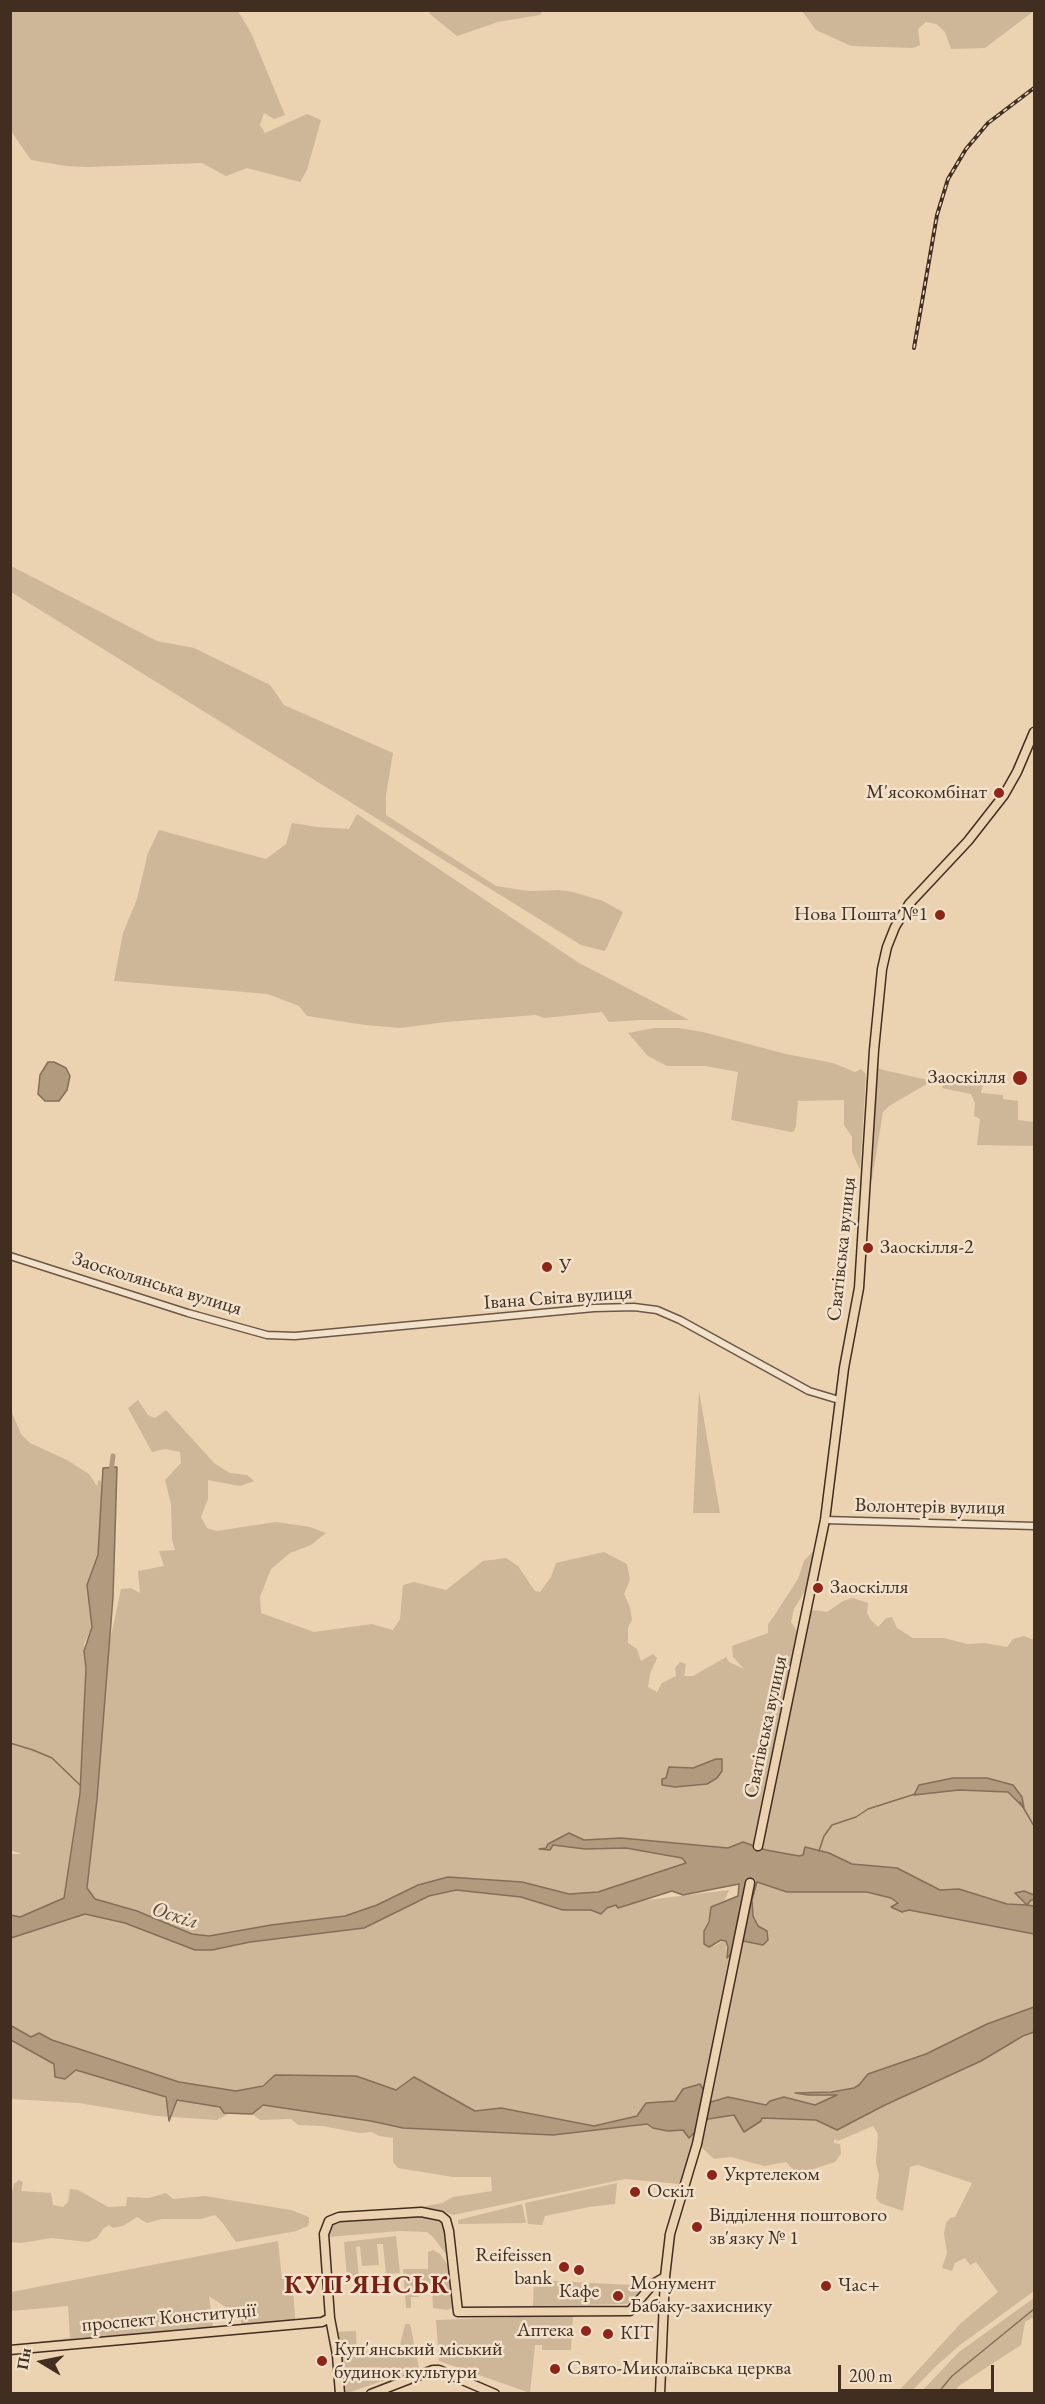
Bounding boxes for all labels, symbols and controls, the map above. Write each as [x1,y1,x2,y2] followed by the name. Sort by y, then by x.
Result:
[866,781,987,805] place label: М'ясокомбінат
[992,786,1006,800] marker: М'ясокомбінат
[794,903,928,927] place label: Нова Пошта №1
[933,908,947,922] marker: Нова Пошта №1
[927,1066,1006,1090] place label: Заоскiлля
[1011,1069,1029,1087] marker: Заоскiлля
[822,1176,862,1322] street label: Сватівська вулиця
[880,1236,974,1260] place label: Заоскілля-2
[861,1241,875,1255] marker: Заоскілля-2
[69,1247,245,1321] street label: Заосколянська вулиця
[559,1255,572,1279] place label: У
[540,1260,554,1274] marker: У
[483,1281,633,1315] street label: Івана Світа вулиця
[854,1494,1006,1520] street label: Волонтерів вулиця
[830,1576,909,1600] place label: Заоскілля
[811,1581,825,1595] marker: Заоскілля
[739,1654,793,1800] street label: Сватівська вулиця
[148,1897,202,1935] water label: Оскіл
[724,2163,820,2187] place label: Укртелеком
[705,2168,719,2182] marker: Укртелеком
[647,2180,694,2204] place label: Оскіл
[628,2185,642,2199] marker: Оскіл
[709,2204,887,2251] place label: Відділення поштового зв'язку № 1
[690,2220,704,2234] marker: Відділення поштового зв'язку № 1
[475,2244,552,2291] place label: Reifeissen bank
[557,2260,571,2274] marker: Reifeissen bank
[572,2263,586,2277] marker: Кафе
[284,2270,450,2302] district label: КУП’ЯНСЬК
[630,2272,772,2319] place label: Монумент Бабаку-захиснику
[838,2274,879,2298] place label: Час+
[819,2279,833,2293] marker: Час+
[559,2280,599,2304] place label: Кафе
[611,2289,625,2303] marker: Монумент Бабаку-захиснику
[81,2298,257,2338] street label: проспект Конституції
[517,2319,574,2343] place label: Аптека
[620,2322,653,2346] place label: КІТ
[579,2324,593,2338] marker: Аптека
[601,2327,615,2341] marker: КІТ
[12,2332,72,2392] north arrow
[334,2338,503,2385] place label: Куп'янський міський будинок культури
[12,2346,36,2371] text: Пн
[841,2353,997,2391] scale bar
[315,2354,329,2368] marker: Куп'янський міський будинок культури
[567,2357,792,2381] place label: Свято-Миколаївська церква
[548,2362,562,2376] marker: Свято-Миколаївська церква
[849,2364,893,2387] text: 200 m

